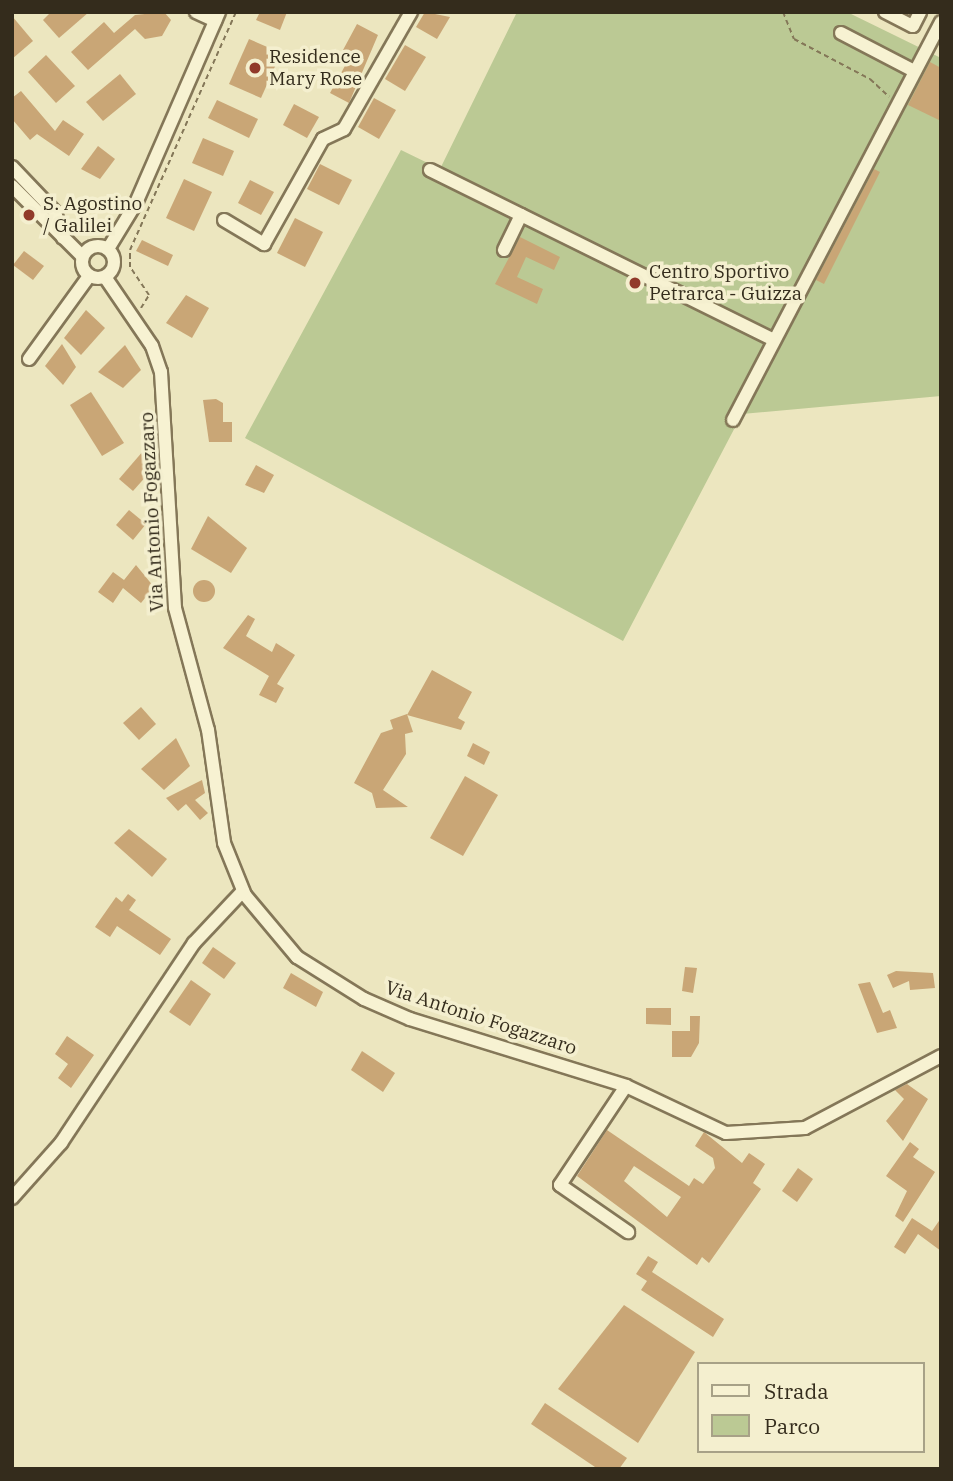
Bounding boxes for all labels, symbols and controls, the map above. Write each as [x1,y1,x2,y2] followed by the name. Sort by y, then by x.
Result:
[269,46,362,90] place label: Residence Mary Rose
[247,60,263,76] marker: Residence Mary Rose
[43,193,142,237] place label: S. Agostino / Galilei
[21,207,37,223] marker: S. Agostino / Galilei
[649,261,802,305] place label: Centro Sportivo Petrarca - Guizza
[627,275,643,291] marker: Centro Sportivo Petrarca - Guizza
[135,411,169,613] street label: Via Antonio Fogazzaro
[382,976,580,1060] street label: Via Antonio Fogazzaro
[698,1362,925,1453] legend
[764,1377,829,1405] text: Strada
[764,1412,820,1440] text: Parco

